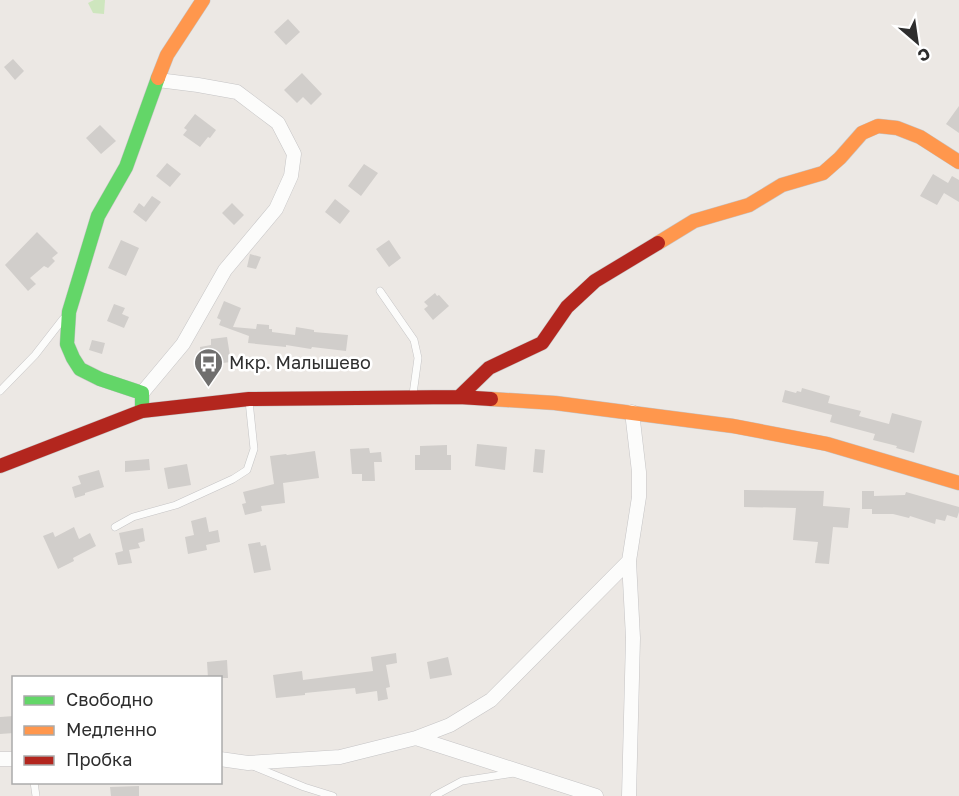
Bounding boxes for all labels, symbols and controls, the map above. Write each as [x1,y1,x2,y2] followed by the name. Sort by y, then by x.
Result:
[887,12,947,72] north arrow
[914,44,934,67] text: С
[192,346,224,388] bus stop icon: Мкр. Малышево
[229,351,371,373] place label: Мкр. Малышево
[12,676,222,784] legend
[66,688,153,710] text: Свободно
[66,718,157,740] text: Медленно
[66,748,132,770] text: Пробка

